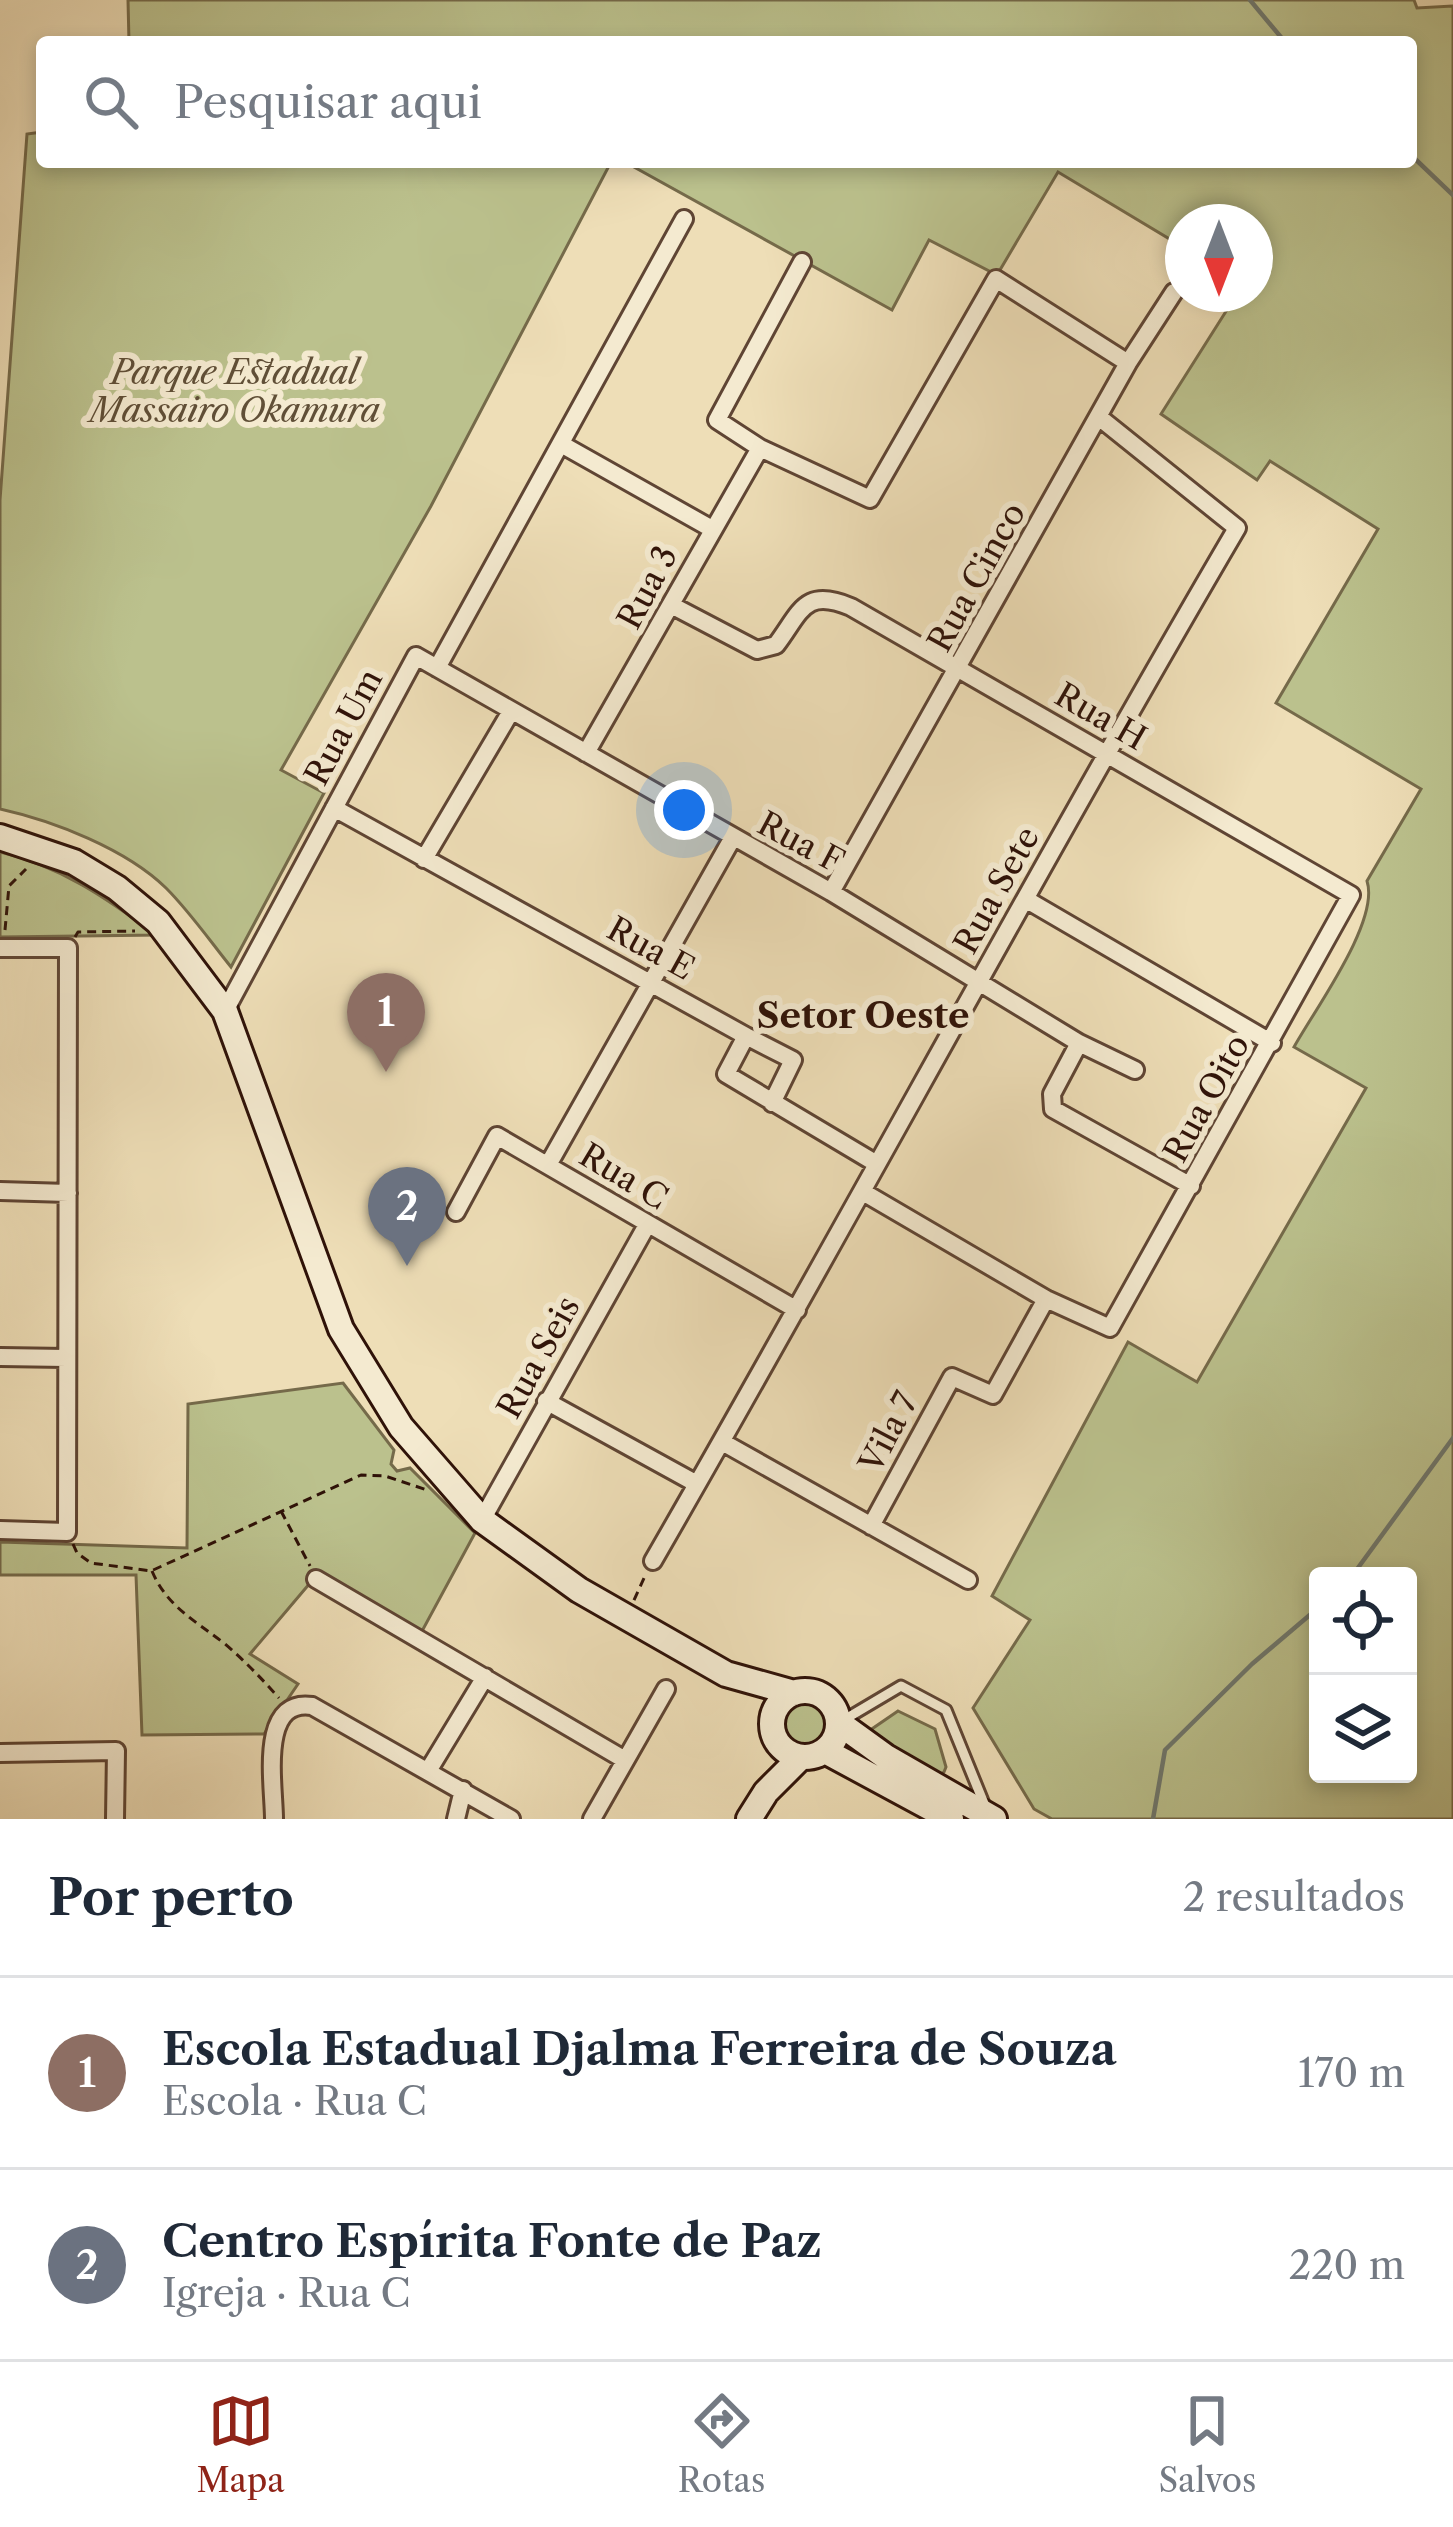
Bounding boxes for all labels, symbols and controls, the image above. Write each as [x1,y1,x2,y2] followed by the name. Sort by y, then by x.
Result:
[36,36,1417,168] search box
[78,69,144,135] icon: search
[174,74,482,130] text: Pesquisar aqui
[1165,204,1273,312] north arrow
[86,352,381,431] park label: Parque Estadual Massairo Okamura
[919,496,1034,659] street label: Rua Cinco
[609,539,686,636] street label: Rua 3
[296,662,391,792] street label: Rua Um
[1048,674,1154,759] street label: Rua H
[654,780,714,840] your location
[751,803,851,882] street label: Rua F
[945,820,1048,961] street label: Rua Sete
[600,908,701,989] street label: Rua E
[347,973,425,1072] pin: 1
[756,993,970,1037] district label: Setor Oeste
[1155,1027,1258,1169] street label: Rua Oito
[572,1134,675,1219] street label: Rua C
[368,1167,446,1266] pin: 2
[488,1289,589,1425] street label: Rua Seis
[850,1385,927,1481] street label: Vila 7
[1309,1567,1417,1783] map controls
[1309,1567,1417,1675] button: locate
[1309,1675,1417,1783] button: layers
[48,1866,294,1928] text: Por perto
[1183,1873,1405,1921] text: 2 resultados
[162,2021,1116,2077] text: Escola Estadual Djalma Ferreira de Souza
[78,2049,96,2097] text: 1
[1298,2049,1405,2097] text: 170 m
[162,2077,427,2125] text: Escola · Rua C
[162,2213,822,2269] text: Centro Espírita Fonte de Paz
[75,2241,99,2289] text: 2
[1289,2241,1405,2289] text: 220 m
[162,2269,411,2317] text: Igreja · Rua C
[197,2388,285,2501] tab: Mapa
[678,2388,765,2501] tab: Rotas
[1158,2388,1256,2501] tab: Salvos

